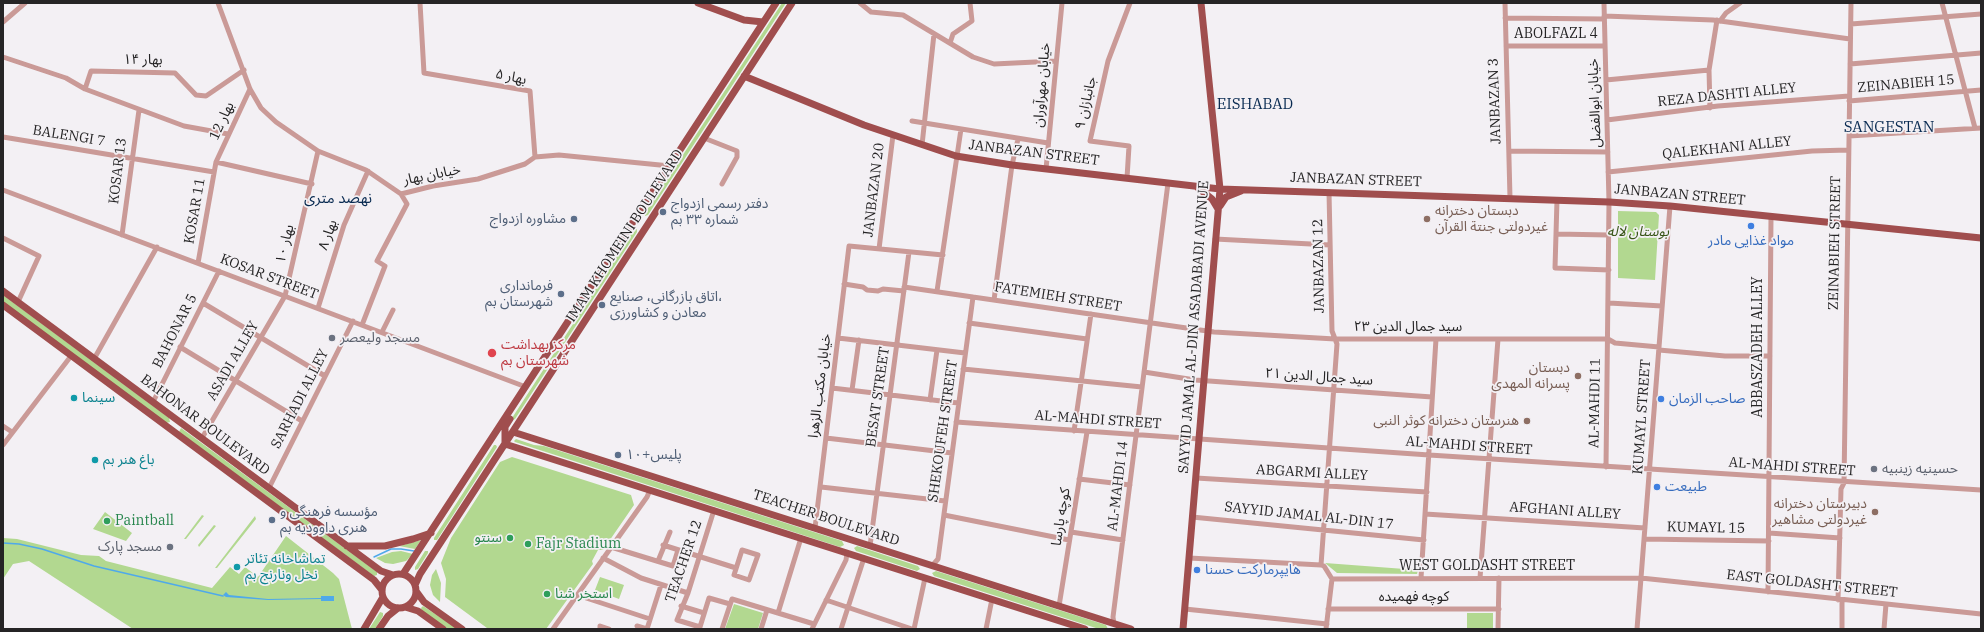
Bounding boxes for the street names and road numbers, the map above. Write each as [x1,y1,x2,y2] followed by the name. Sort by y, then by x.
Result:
[1514,26,1598,42] street label: ABOLFAZL 4
[1030,42,1054,128] street label: خیابان مهرآوران
[123,51,163,69] street label: بهار ۱۴
[1485,58,1505,144] street label: JANBAZAN 3
[1585,58,1605,148] street label: خیابان ابوالفضل
[494,66,528,88] street label: بهار ۵
[1857,71,1955,97] street label: ZEINABIEH 15
[1072,75,1100,131] street label: جانبازان ۹
[1657,79,1797,111] street label: REZA DASHTI ALLEY
[206,99,238,143] street label: بهار 12
[31,122,107,150] street label: BALENGI 7
[1662,133,1792,163] street label: QALEKHANI ALLEY
[106,137,130,205] street label: KOSAR 13
[968,137,1100,169] street label: JANBAZAN STREET
[860,142,888,238] street label: JANBAZAN 20
[563,147,687,325] street label: IMAM KHOMEINI BOULEVARD
[402,161,462,189] street label: خیابان بهار
[1290,169,1422,191] street label: JANBAZAN STREET
[1825,176,1845,310] street label: ZEINABIEH STREET
[181,177,209,245] street label: KOSAR 11
[1175,180,1213,474] street label: SAYYID JAMAL AL-DIN ASADABADI AVENUE
[1614,181,1746,209] street label: JANBAZAN STREET
[315,217,341,253] street label: بهار ۸
[1310,219,1328,313] street label: JANBAZAN 12
[272,223,298,265] street label: بهار ۱۰
[218,251,320,303] street label: KOSAR STREET
[1750,276,1766,418] street label: ABBASZADEH ALLEY
[993,279,1123,315] street label: FATEMIEH STREET
[149,291,201,371] street label: BAHONAR 5
[203,318,263,404] street label: ASADI ALLEY
[1354,319,1462,335] street label: سید جمال الدین ۲۳
[805,333,835,439] street label: خیابان مکتب الزهرا
[268,346,332,452] street label: SARHADI ALLEY
[863,346,893,448] street label: BESAT STREET
[1586,358,1604,448] street label: AL-MAHDI 11
[925,359,961,503] street label: SHEKOUFEH STREET
[1630,359,1654,475] street label: KUMAYL STREET
[1264,365,1374,389] street label: سید جمال الدین ۲۱
[137,371,273,479] street label: BAHONAR BOULEVARD
[1034,407,1162,433] street label: AL-MAHDI STREET
[1405,433,1533,459] street label: AL-MAHDI STREET
[1104,440,1132,532] street label: AL-MAHDI 14
[1728,454,1856,480] street label: AL-MAHDI STREET
[1256,462,1368,484] street label: ABGARMI ALLEY
[750,486,902,550] street label: TEACHER BOULEVARD
[1048,487,1074,547] street label: کوچه پارسا
[1223,499,1395,533] street label: SAYYID JAMAL AL-DIN 17
[1509,499,1621,523] street label: AFGHANI ALLEY
[662,518,706,604] street label: TEACHER 12
[1667,519,1745,537] street label: KUMAYL 15
[1399,558,1575,574] street label: WEST GOLDASHT STREET
[1726,567,1898,601] street label: EAST GOLDASHT STREET
[1379,589,1449,605] street label: کوچه فهمیده

